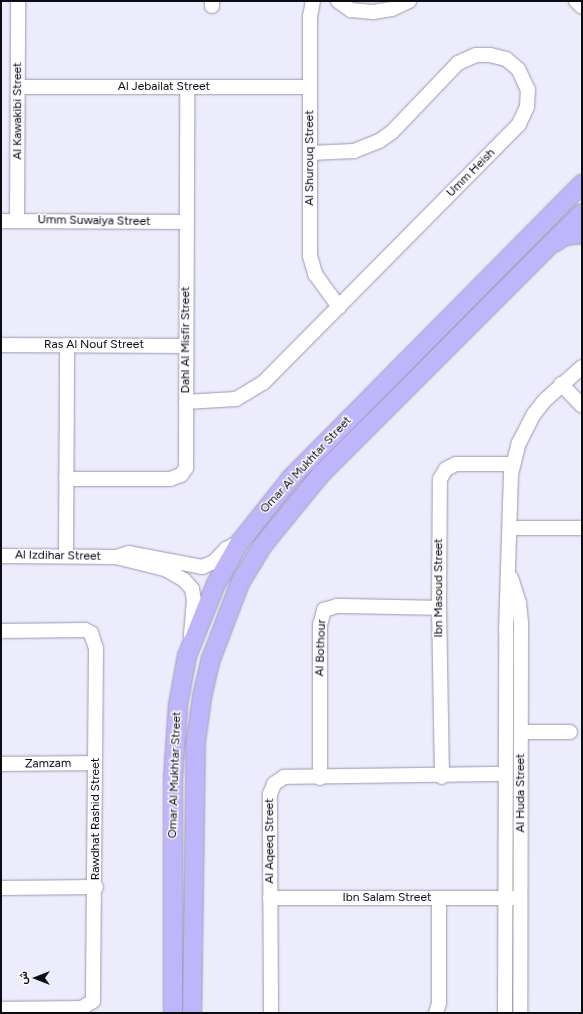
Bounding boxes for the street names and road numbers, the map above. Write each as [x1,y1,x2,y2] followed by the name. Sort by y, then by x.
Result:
[11,62,25,160] street label: Al Kawakibi Street
[118,80,210,94] street label: Al Jebailat Street
[303,110,317,206] street label: Al Shurouq Street
[444,146,498,200] street label: Umm Heish
[37,213,151,229] street label: Umm Suwaiya Street
[179,287,193,393] street label: Dahl Al Misfir Street
[44,338,144,352] street label: Ras Al Nouf Street
[257,414,355,516] street label: Omar Al Mukhtar Street
[432,538,446,638] street label: Ibn Masoud Street
[15,548,101,564] street label: Al Izdihar Street
[313,619,329,677] street label: Al Bothour
[166,711,184,839] street label: Omar Al Mukhtar Street
[514,753,528,833] street label: Al Huda Street
[25,756,71,772] street label: Zamzam
[89,758,103,880] street label: Rawdhat Rashid Street
[263,798,277,884] street label: Al Aqeeq Street
[343,891,431,905] street label: Ibn Salam Street

